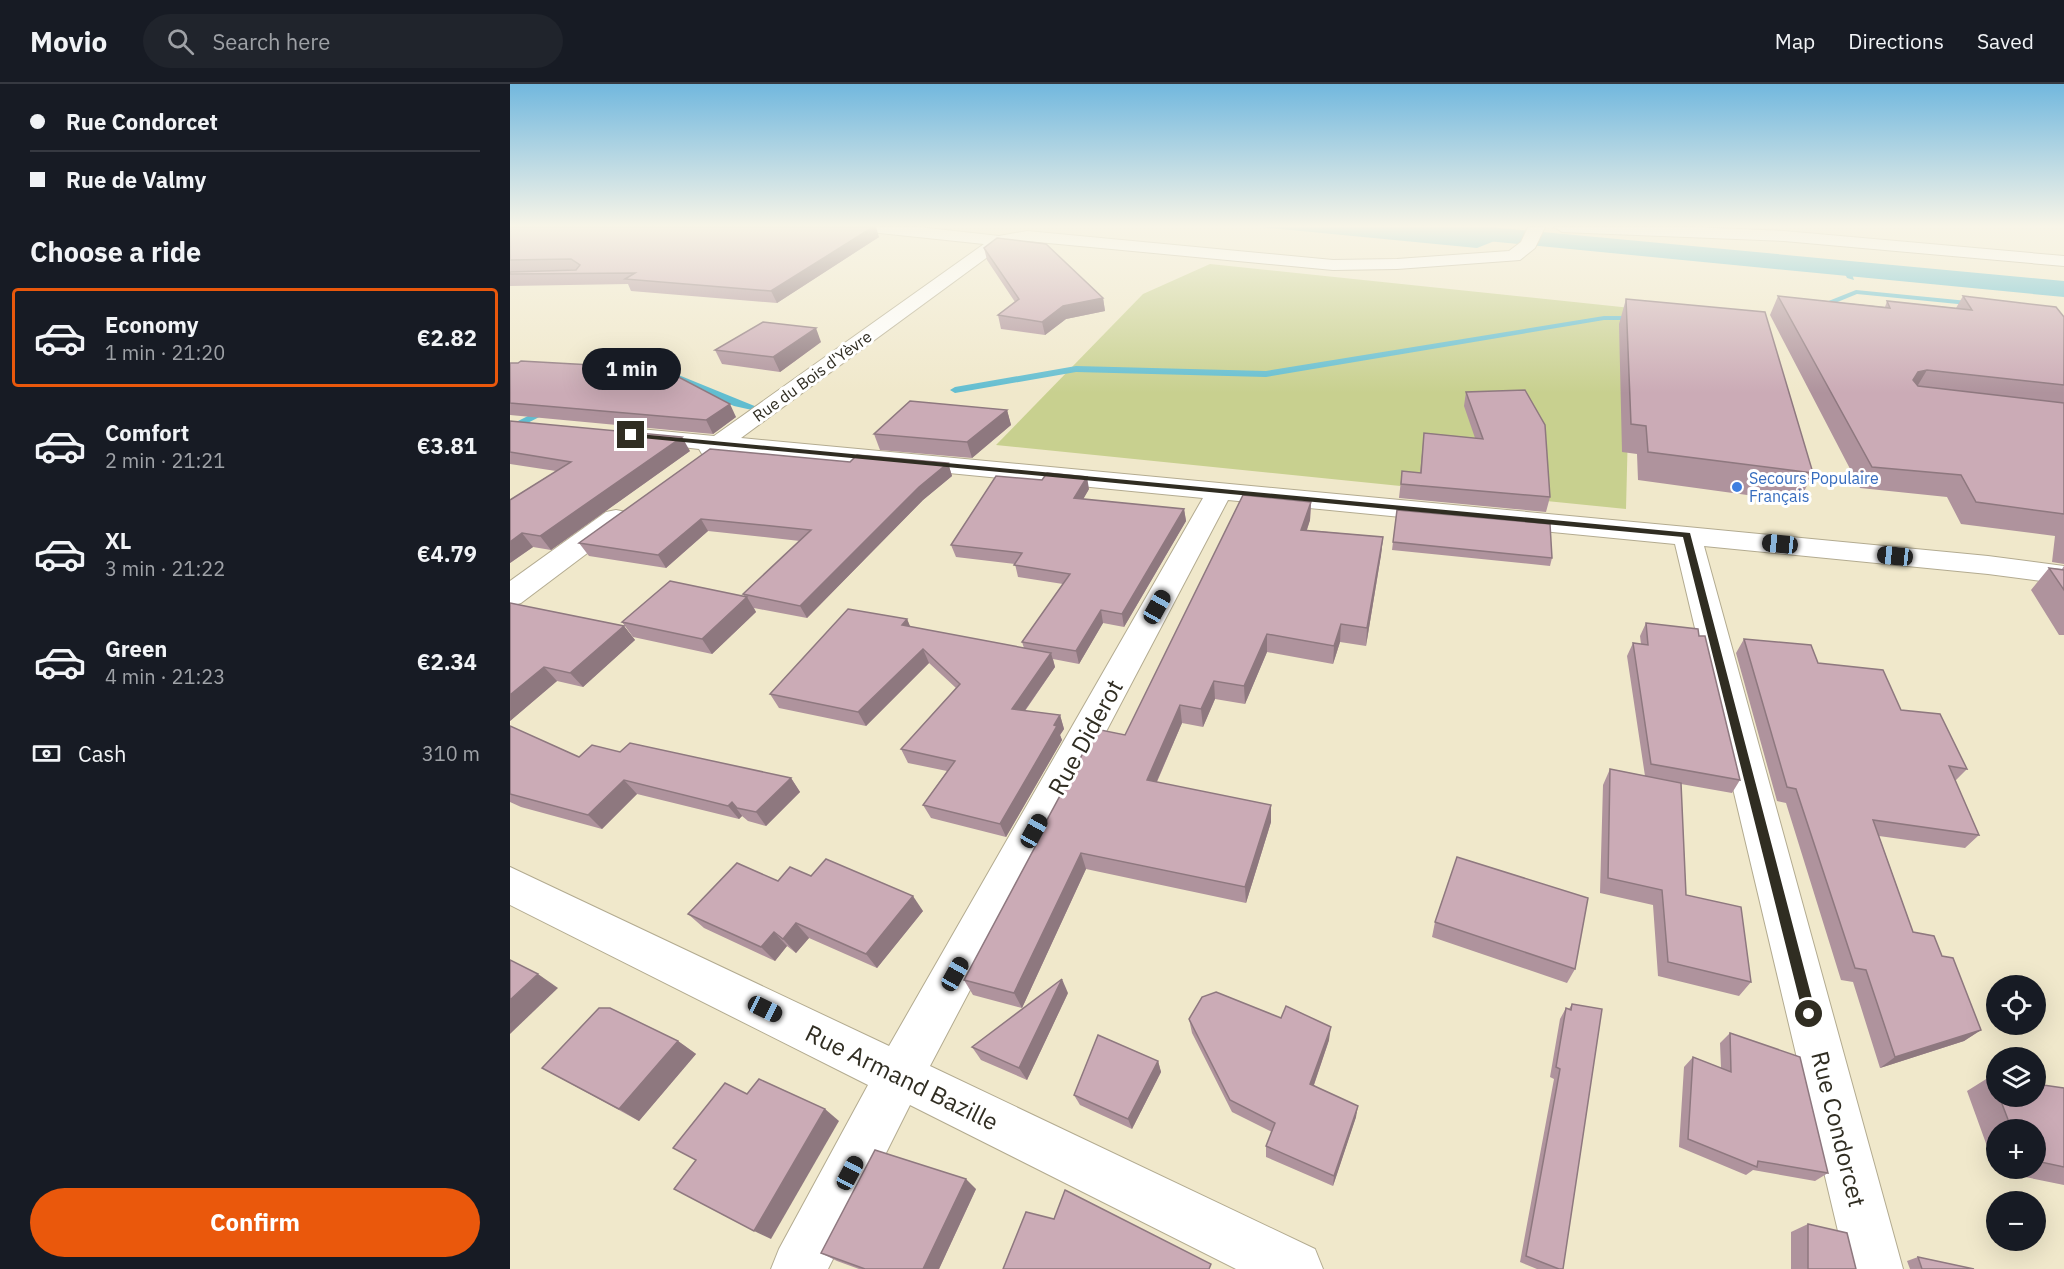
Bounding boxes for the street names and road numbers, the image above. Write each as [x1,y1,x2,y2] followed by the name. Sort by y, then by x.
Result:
[749,326,876,426] street label: Rue du Bois d'Yèvre
[1040,673,1130,801] street label: Rue Diderot
[800,1016,1004,1138] street label: Rue Armand Bazille
[1804,1048,1874,1210] street label: Rue Condorcet

